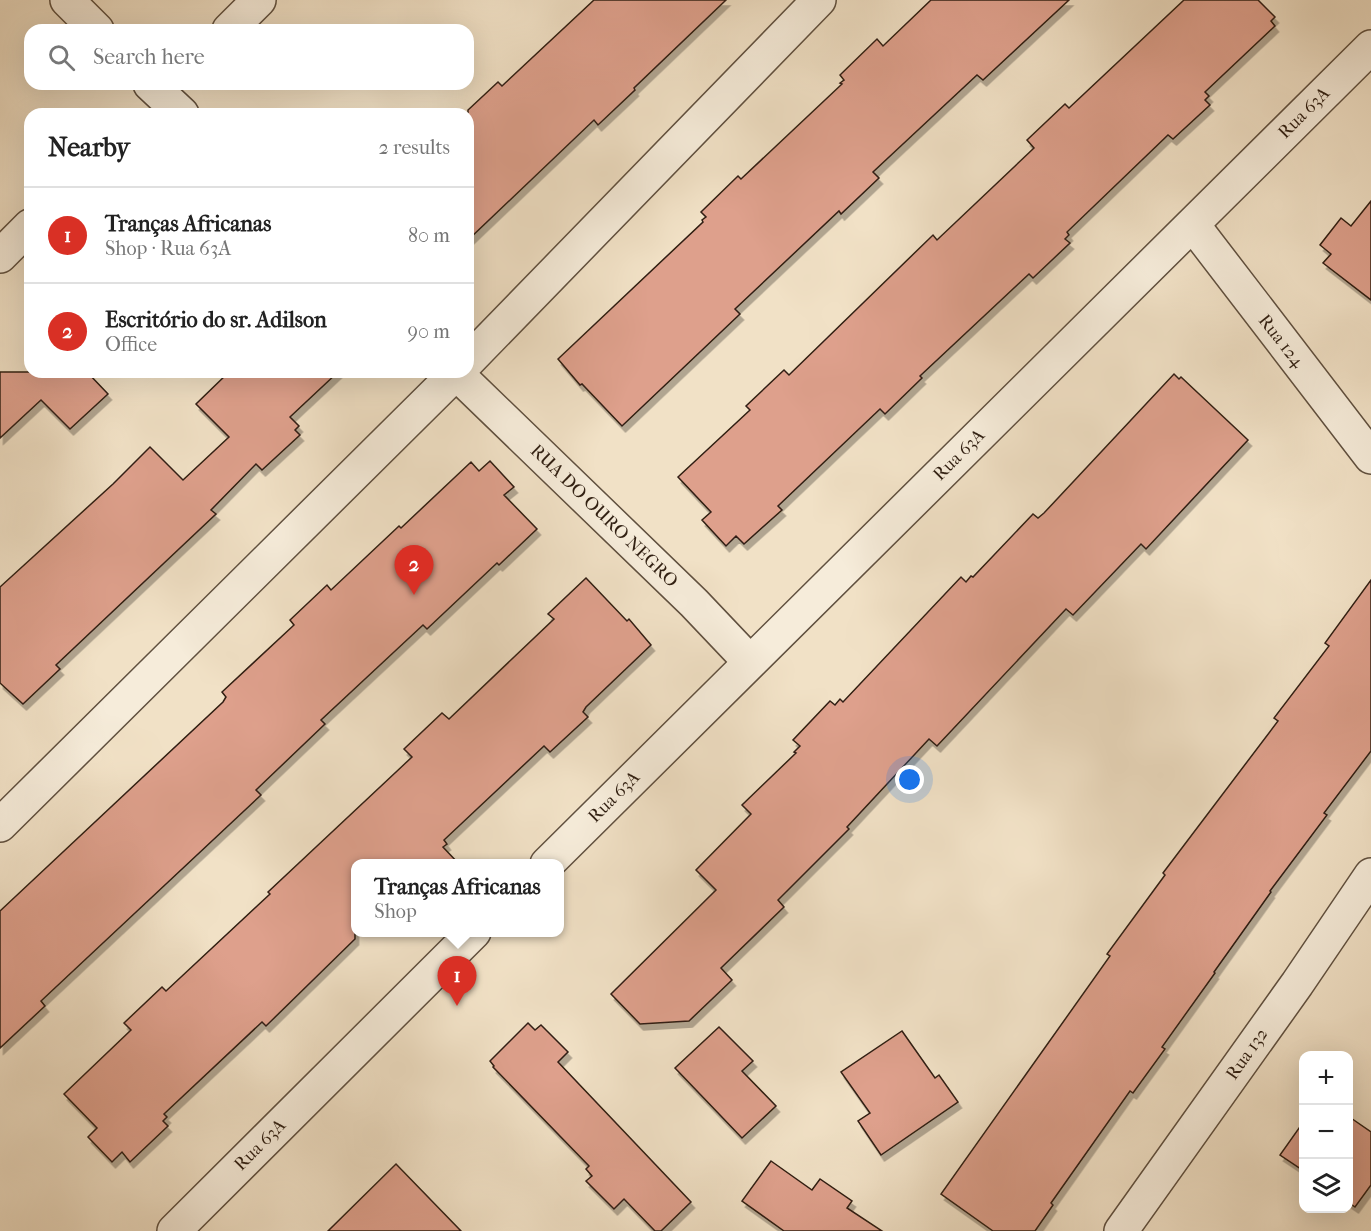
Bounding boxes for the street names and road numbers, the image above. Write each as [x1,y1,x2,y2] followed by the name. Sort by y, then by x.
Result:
[1274,83,1334,143] street label: Rua 63A
[1254,310,1308,372] street label: Rua 124
[929,425,989,485] street label: Rua 63A
[526,440,682,592] street label: RUA DO OURO NEGRO
[584,767,644,827] street label: Rua 63A
[1222,1024,1272,1084] street label: Rua 132
[230,1115,290,1175] street label: Rua 63A

